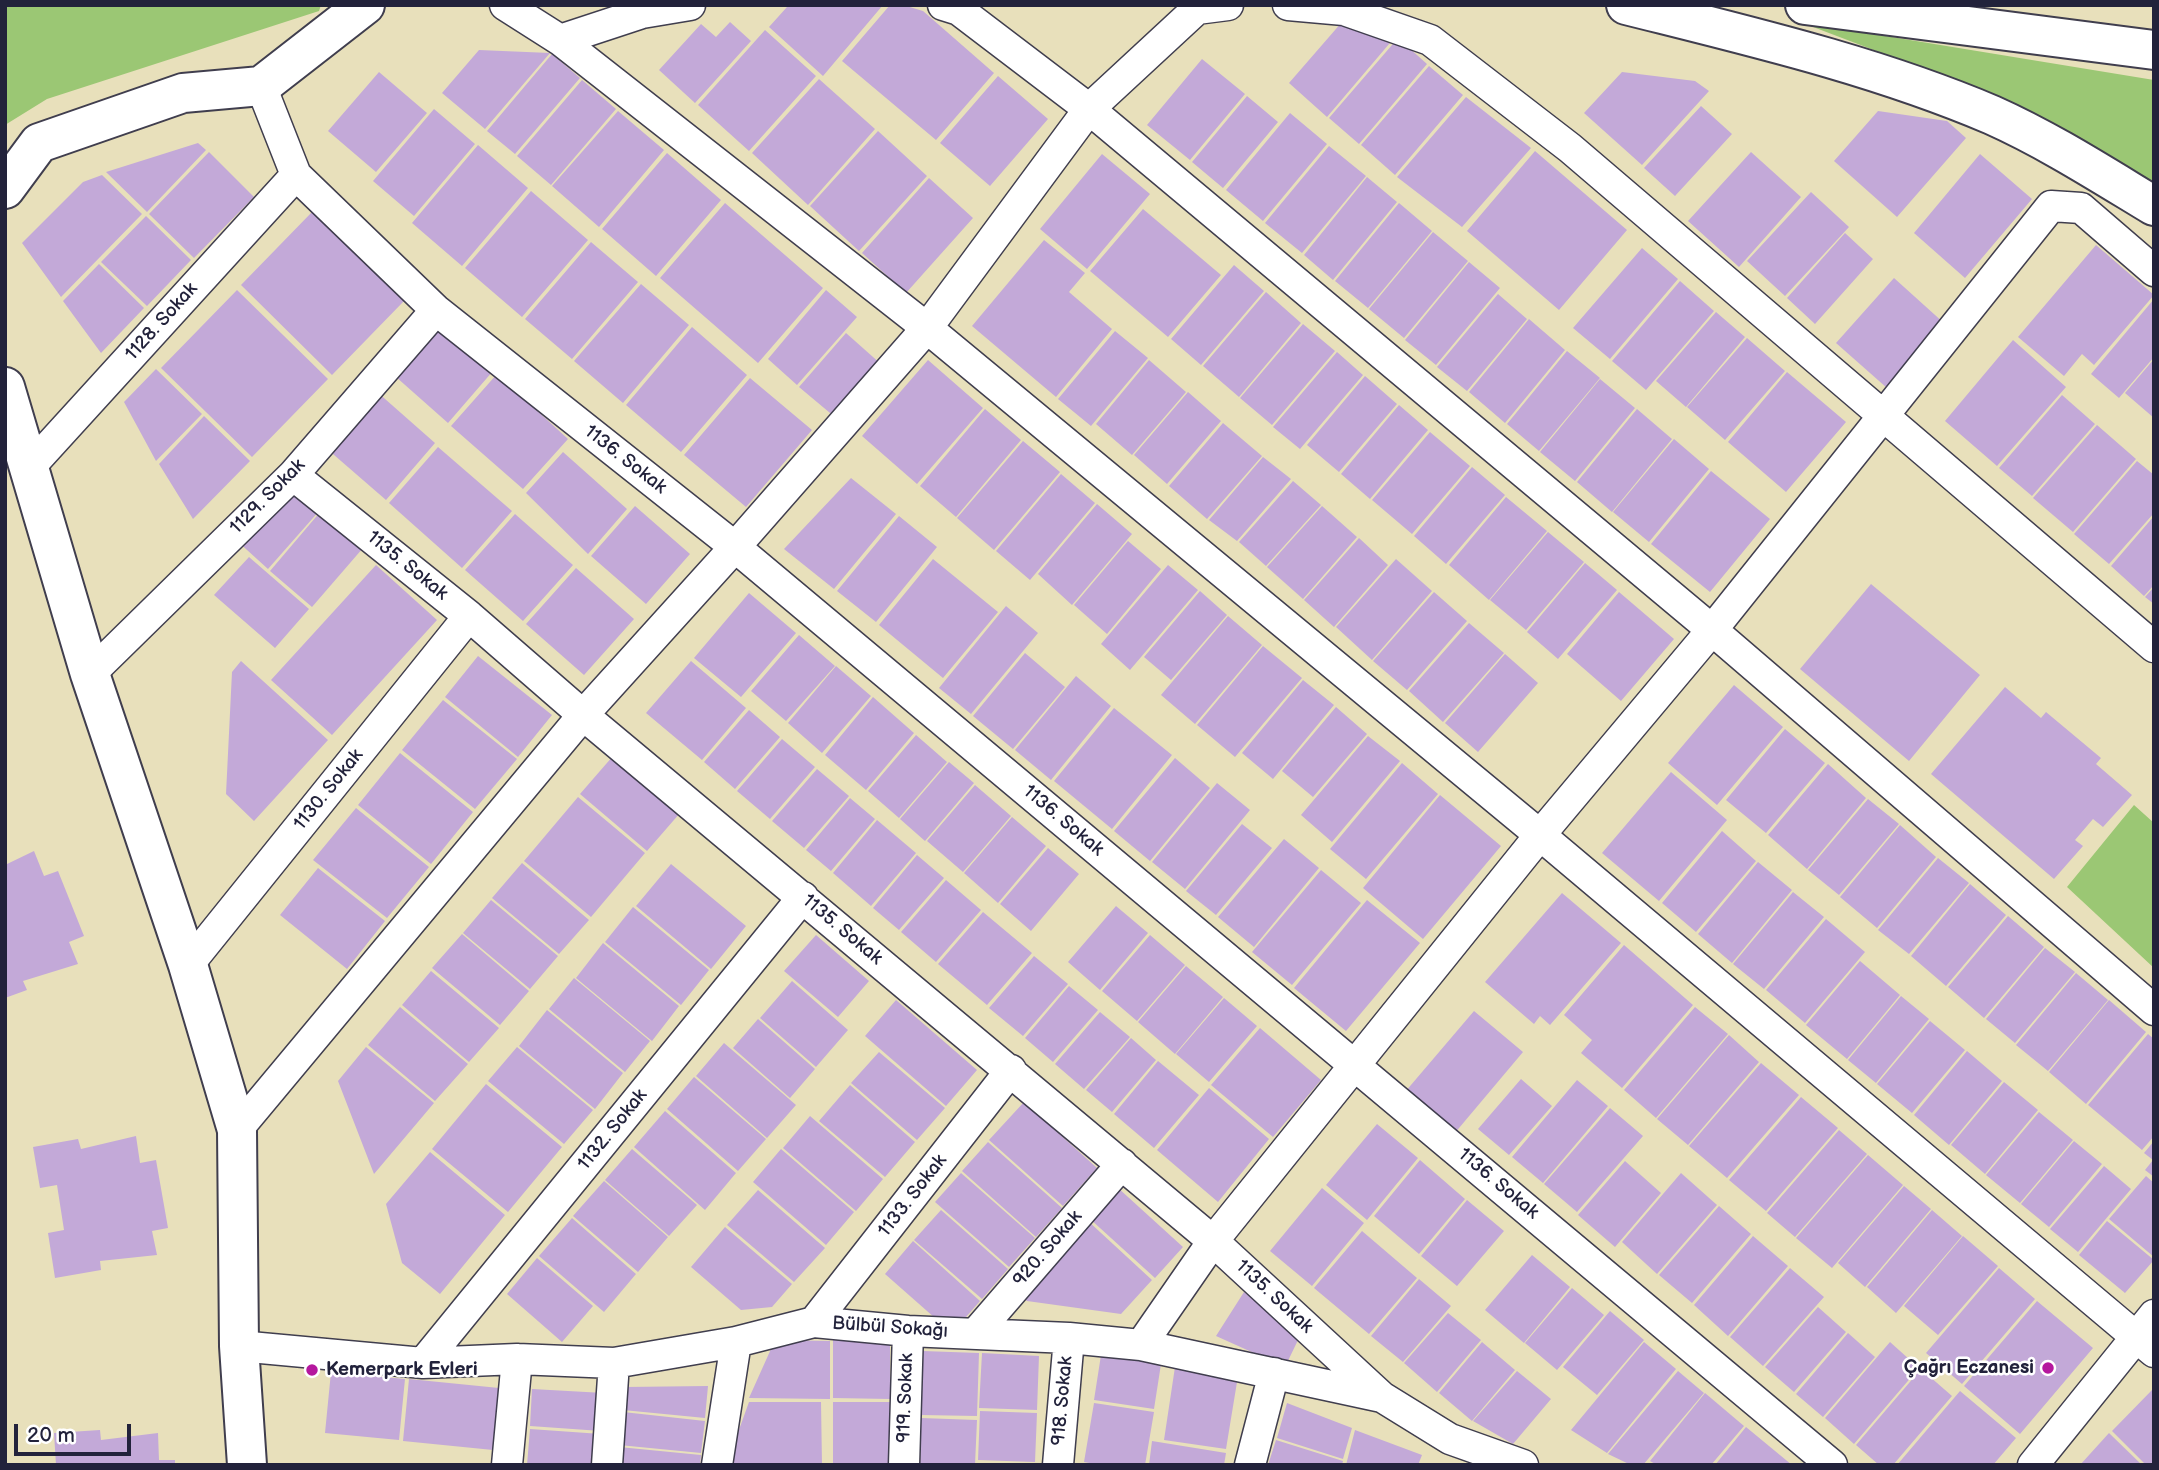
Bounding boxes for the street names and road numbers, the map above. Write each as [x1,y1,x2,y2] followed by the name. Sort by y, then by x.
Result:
[121,278,203,366] street label: 1128. Sokak
[579,421,671,499] street label: 1136. Sokak
[226,455,310,539] street label: 1129. Sokak
[362,526,452,606] street label: 1135. Sokak
[289,745,369,835] street label: 1130. Sokak
[1018,781,1108,861] street label: 1136. Sokak
[797,890,887,970] street label: 1135. Sokak
[573,1085,653,1175] street label: 1132. Sokak
[1453,1144,1543,1224] street label: 1136. Sokak
[874,1150,952,1242] street label: 1133. Sokak
[1009,1206,1087,1292] street label: 920. Sokak
[1231,1255,1317,1339] street label: 1135. Sokak
[831,1313,949,1343] street label: Bülbül Sokağı
[893,1353,919,1443] street label: 919. Sokak
[1048,1355,1078,1447] street label: 918. Sokak

